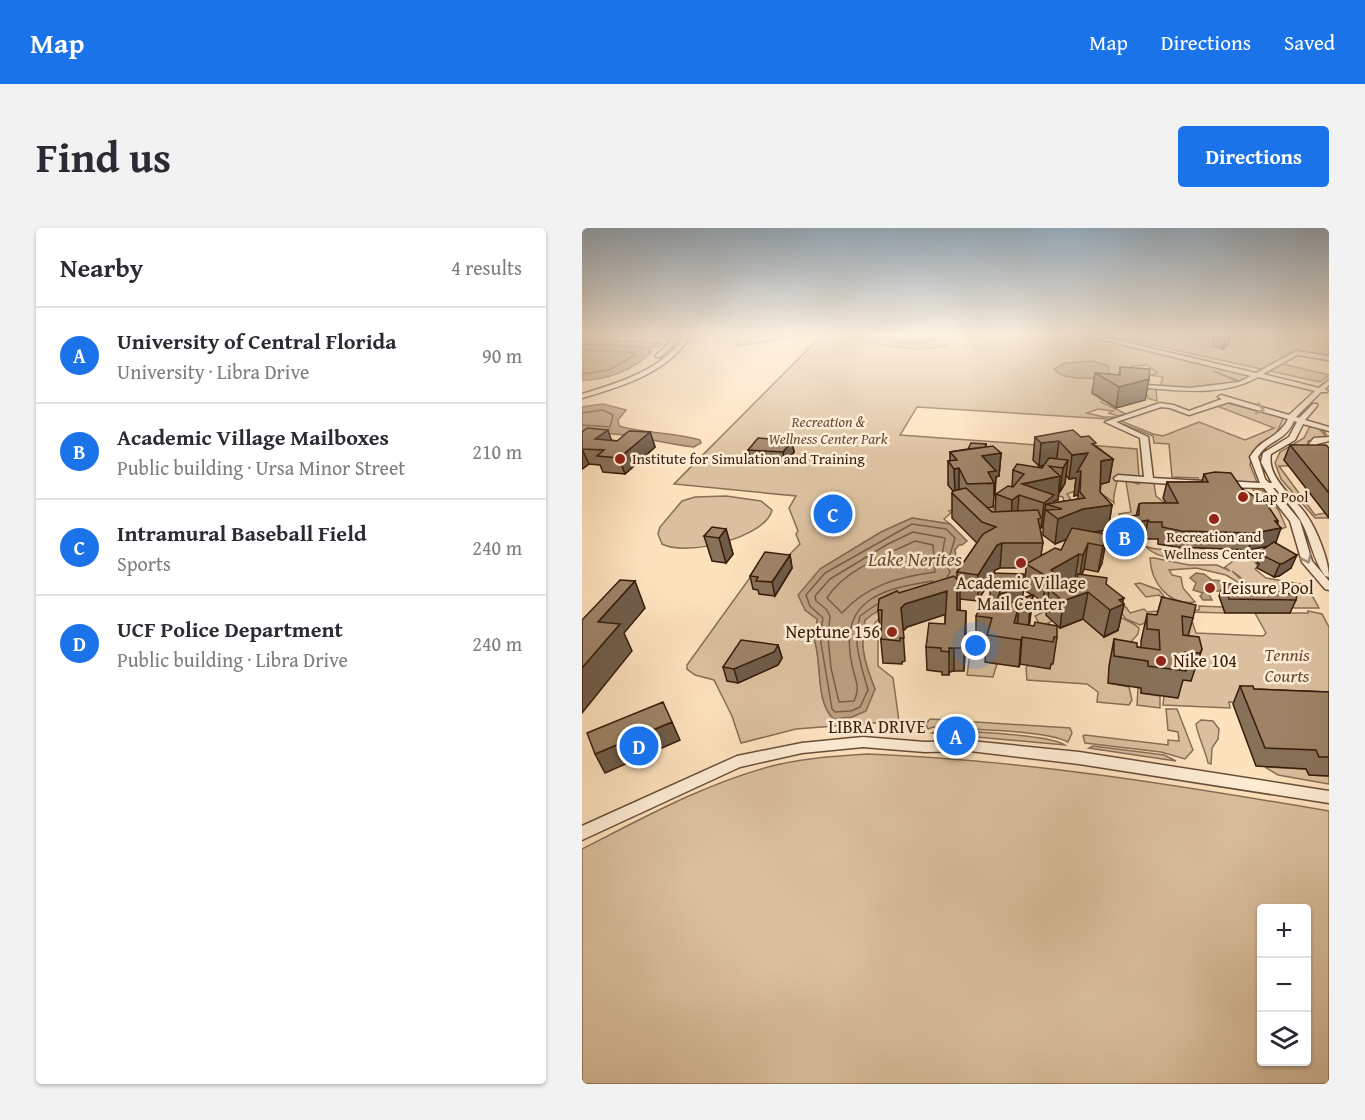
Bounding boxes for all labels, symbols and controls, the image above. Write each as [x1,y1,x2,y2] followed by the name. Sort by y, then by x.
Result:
[30,22,84,63] text: Map
[1089,27,1128,58] text: Map
[1161,27,1251,58] text: Directions
[1284,27,1335,58] text: Saved
[36,126,171,187] text: Find us
[1178,126,1329,187] button: Directions
[60,248,143,287] text: Nearby
[451,253,522,282] text: 4 results
[117,325,396,357] text: University of Central Florida
[73,341,86,370] text: A
[482,341,522,370] text: 90 m
[117,357,309,386] text: University · Libra Drive
[1254,401,1264,414] one-way arrow
[768,411,888,449] park label: Recreation & Wellness Center Park
[117,421,389,453] text: Academic Village Mailboxes
[73,437,86,466] text: B
[472,437,522,466] text: 210 m
[632,448,865,469] place label: Institute for Simulation and Training
[613,452,627,466] marker: Institute for Simulation and Training
[117,453,405,482] text: Public building · Ursa Minor Street
[1255,486,1308,507] place label: Lap Pool
[1236,490,1250,504] marker: Lap Pool
[814,492,852,536] pin: C
[1207,512,1221,526] marker: Recreation and Wellness Center
[1106,514,1144,560] pin: B
[117,517,367,549] text: Intramural Baseball Field
[1164,526,1264,564] place label: Recreation and Wellness Center
[74,533,85,562] text: C
[472,533,522,562] text: 240 m
[867,544,963,573] water label: Lake Nerites
[117,549,171,578] text: Sports
[1300,553,1312,564] one-way arrow
[1014,556,1028,570] marker: Academic Village Mail Center
[956,569,1086,617] place label: Academic Village Mail Center
[1222,574,1314,601] place label: Leisure Pool
[1203,581,1217,595] marker: Leisure Pool
[117,613,343,645] text: UCF Police Department
[785,618,880,645] place label: Neptune 156
[885,625,899,639] marker: Neptune 156
[73,629,86,658] text: D
[472,629,522,658] text: 240 m
[961,631,990,660] your location
[1264,641,1310,689] park label: Tennis Courts
[117,645,348,674] text: Public building · Libra Drive
[1173,647,1237,674] place label: Nike 104
[1154,654,1168,668] marker: Nike 104
[828,713,926,740] street label: LIBRA DRIVE
[936,714,976,758] pin: A
[620,724,658,768] pin: D
[1257,904,1311,1066] map controls
[1257,904,1311,958] button: +
[1257,958,1311,1012] button: −
[1257,1012,1311,1066] button: layers

